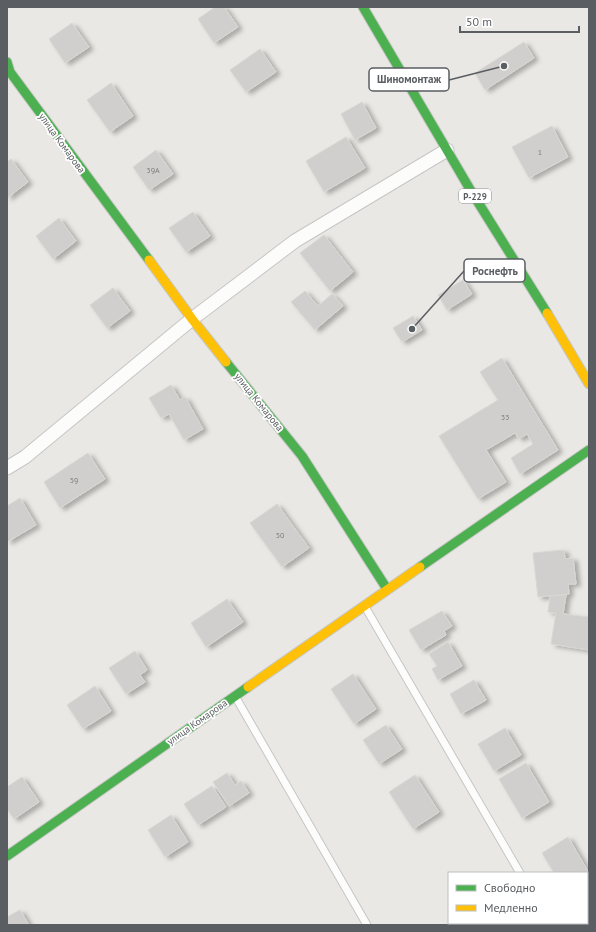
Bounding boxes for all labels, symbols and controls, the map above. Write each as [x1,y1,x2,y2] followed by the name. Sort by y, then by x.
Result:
[460,8,579,34] scale bar
[466,14,492,29] text: 50 m
[369,68,449,91] callout: Шиномонтаж
[377,72,441,86] text: Шиномонтаж
[36,110,88,176] street label: улица Комарова
[538,147,542,157] house number: 1
[146,165,160,175] house number: 39А
[459,189,491,203] road number: Р-229
[464,259,525,282] callout: Роснефть
[472,264,518,278] text: Роснефть
[232,370,286,434] street label: улица Комарова
[501,412,509,422] house number: 33
[70,475,78,485] house number: 59
[276,530,285,540] house number: 50
[164,696,230,748] street label: улица Комарова
[448,872,588,924] legend
[484,880,535,895] text: Свободно
[484,900,538,915] text: Медленно

